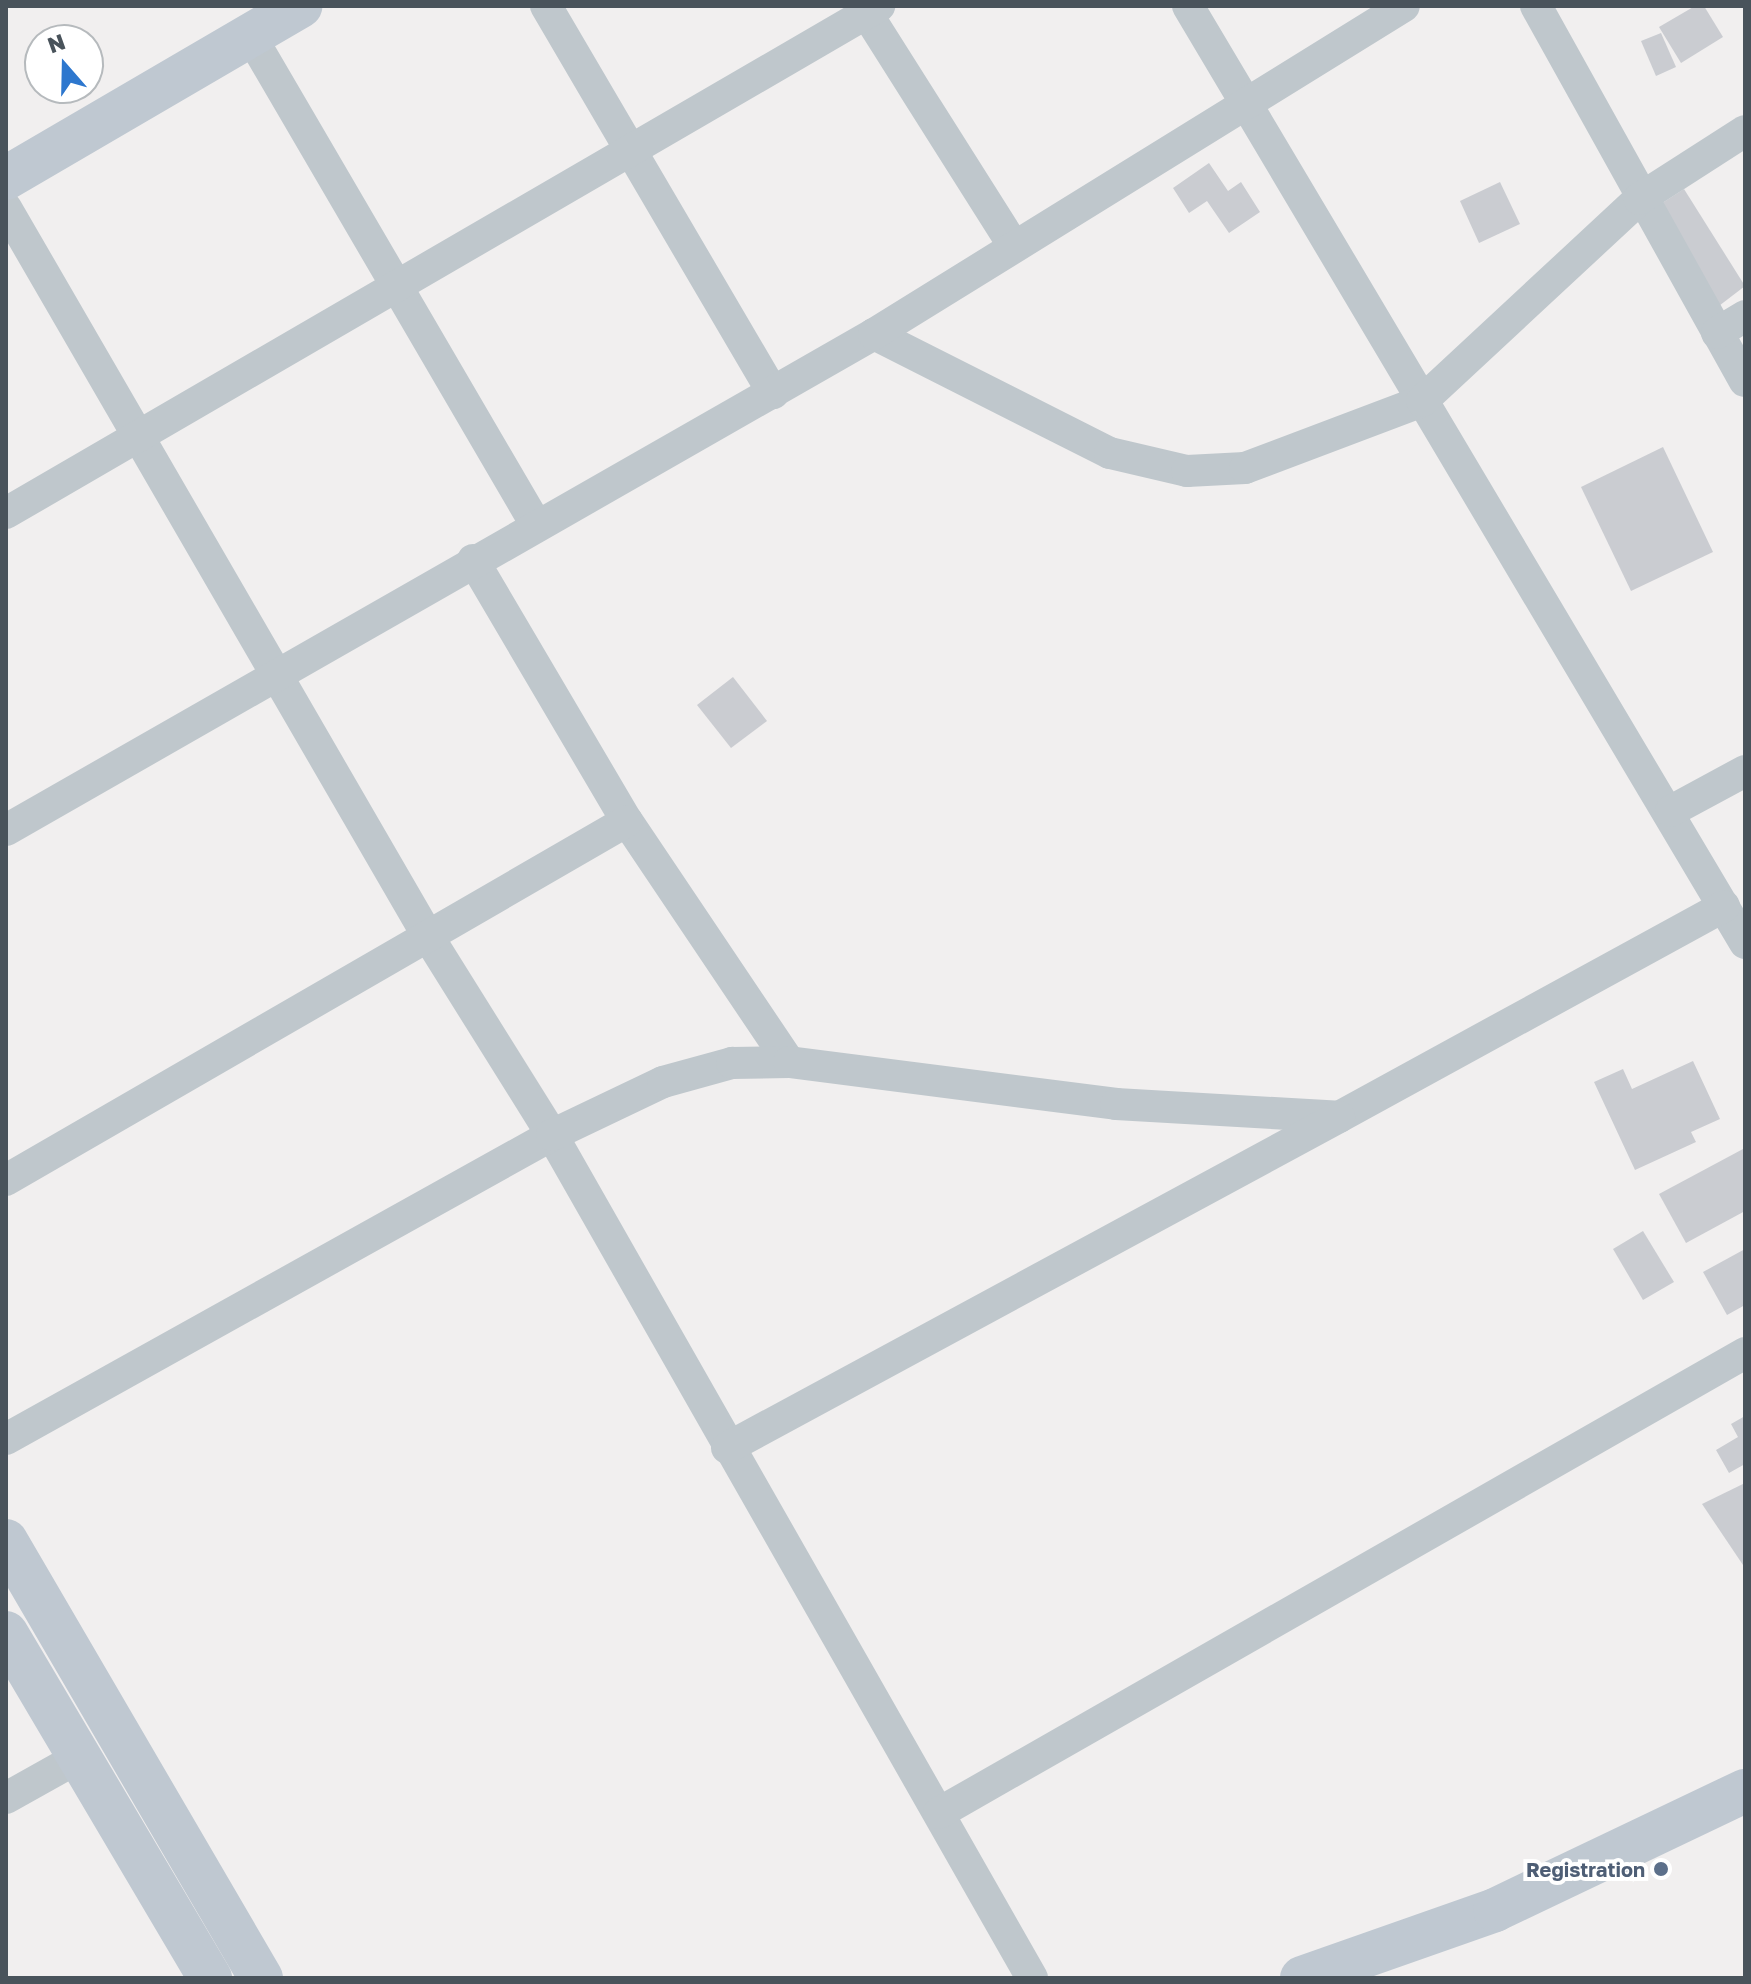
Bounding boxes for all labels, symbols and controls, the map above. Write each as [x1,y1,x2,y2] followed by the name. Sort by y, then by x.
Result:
[24,24,104,104] north arrow
[44,27,69,58] text: N
[1526,1857,1645,1881] place label: Registration
[1652,1860,1670,1878] marker: Registration

